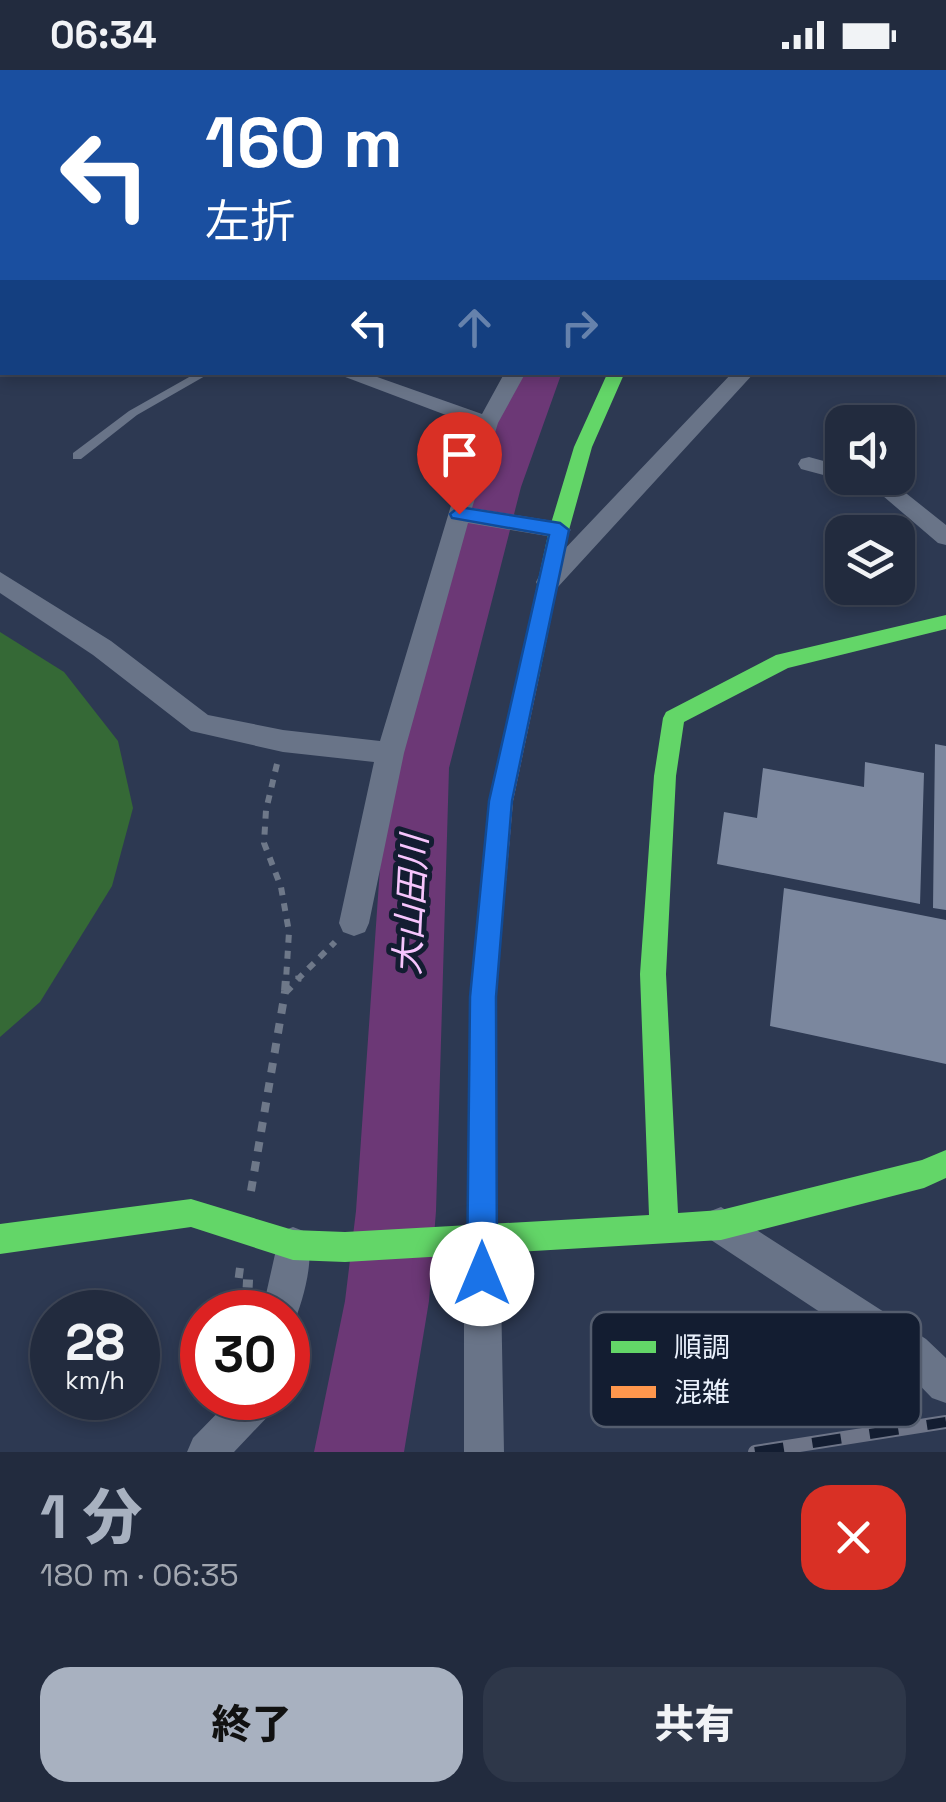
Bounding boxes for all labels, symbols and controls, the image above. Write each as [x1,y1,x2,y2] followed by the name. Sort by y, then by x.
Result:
[50,11,157,59] text: 06:34
[205,98,403,187] text: 160 m
[40,110,170,240] icon: left
[205,193,295,250] text: 左折
[342,300,397,355] icon: left
[447,300,502,355] icon: ahead
[552,300,607,355] icon: right
[825,405,915,605] map controls
[825,405,915,495] button: sound
[417,412,502,515] pin
[432,427,487,482] icon: arrive
[825,515,915,605] button: layers
[385,830,437,976] water label: 大山田川
[430,1222,534,1326] position arrow
[180,1290,310,1420] speed limit sign: 30
[65,1311,125,1375] text: 28
[591,1312,921,1427] legend
[674,1329,730,1365] text: 順調
[65,1364,125,1396] text: km/h
[674,1374,730,1410] text: 混雑
[40,1479,142,1556] text: 1 分
[801,1485,906,1590] button: close
[40,1555,239,1595] text: 180 m · 06:35
[40,1667,463,1782] button: 終了
[483,1667,906,1782] button: 共有

